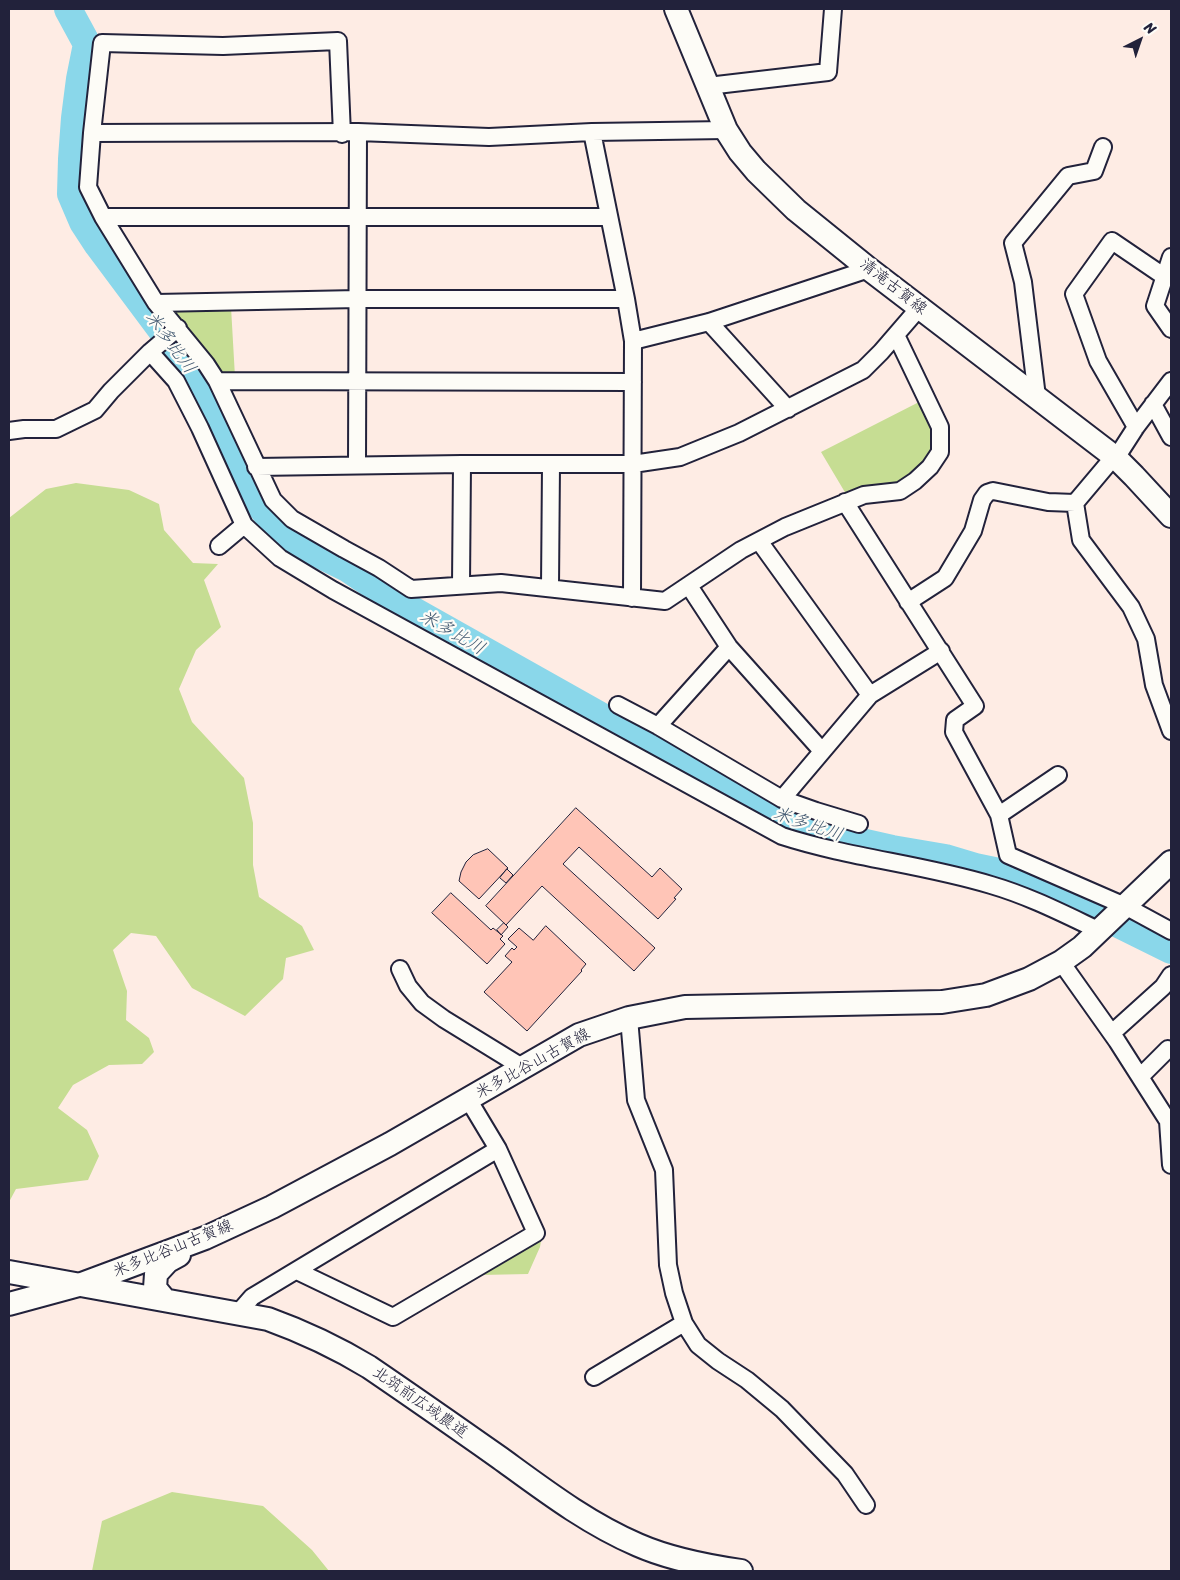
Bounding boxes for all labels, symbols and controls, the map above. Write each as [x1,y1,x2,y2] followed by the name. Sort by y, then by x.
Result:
[1115,15,1165,65] north arrow
[1138,16,1162,41] text: N
[856,255,930,319] street label: 清滝古賀線
[140,308,200,378] water label: 米多比川
[415,606,489,660] water label: 米多比川
[770,803,846,847] water label: 米多比川
[472,1025,594,1103] street label: 米多比谷山古賀線
[110,1216,236,1282] street label: 米多比谷山古賀線
[369,1363,471,1443] street label: 北筑前広域農道

